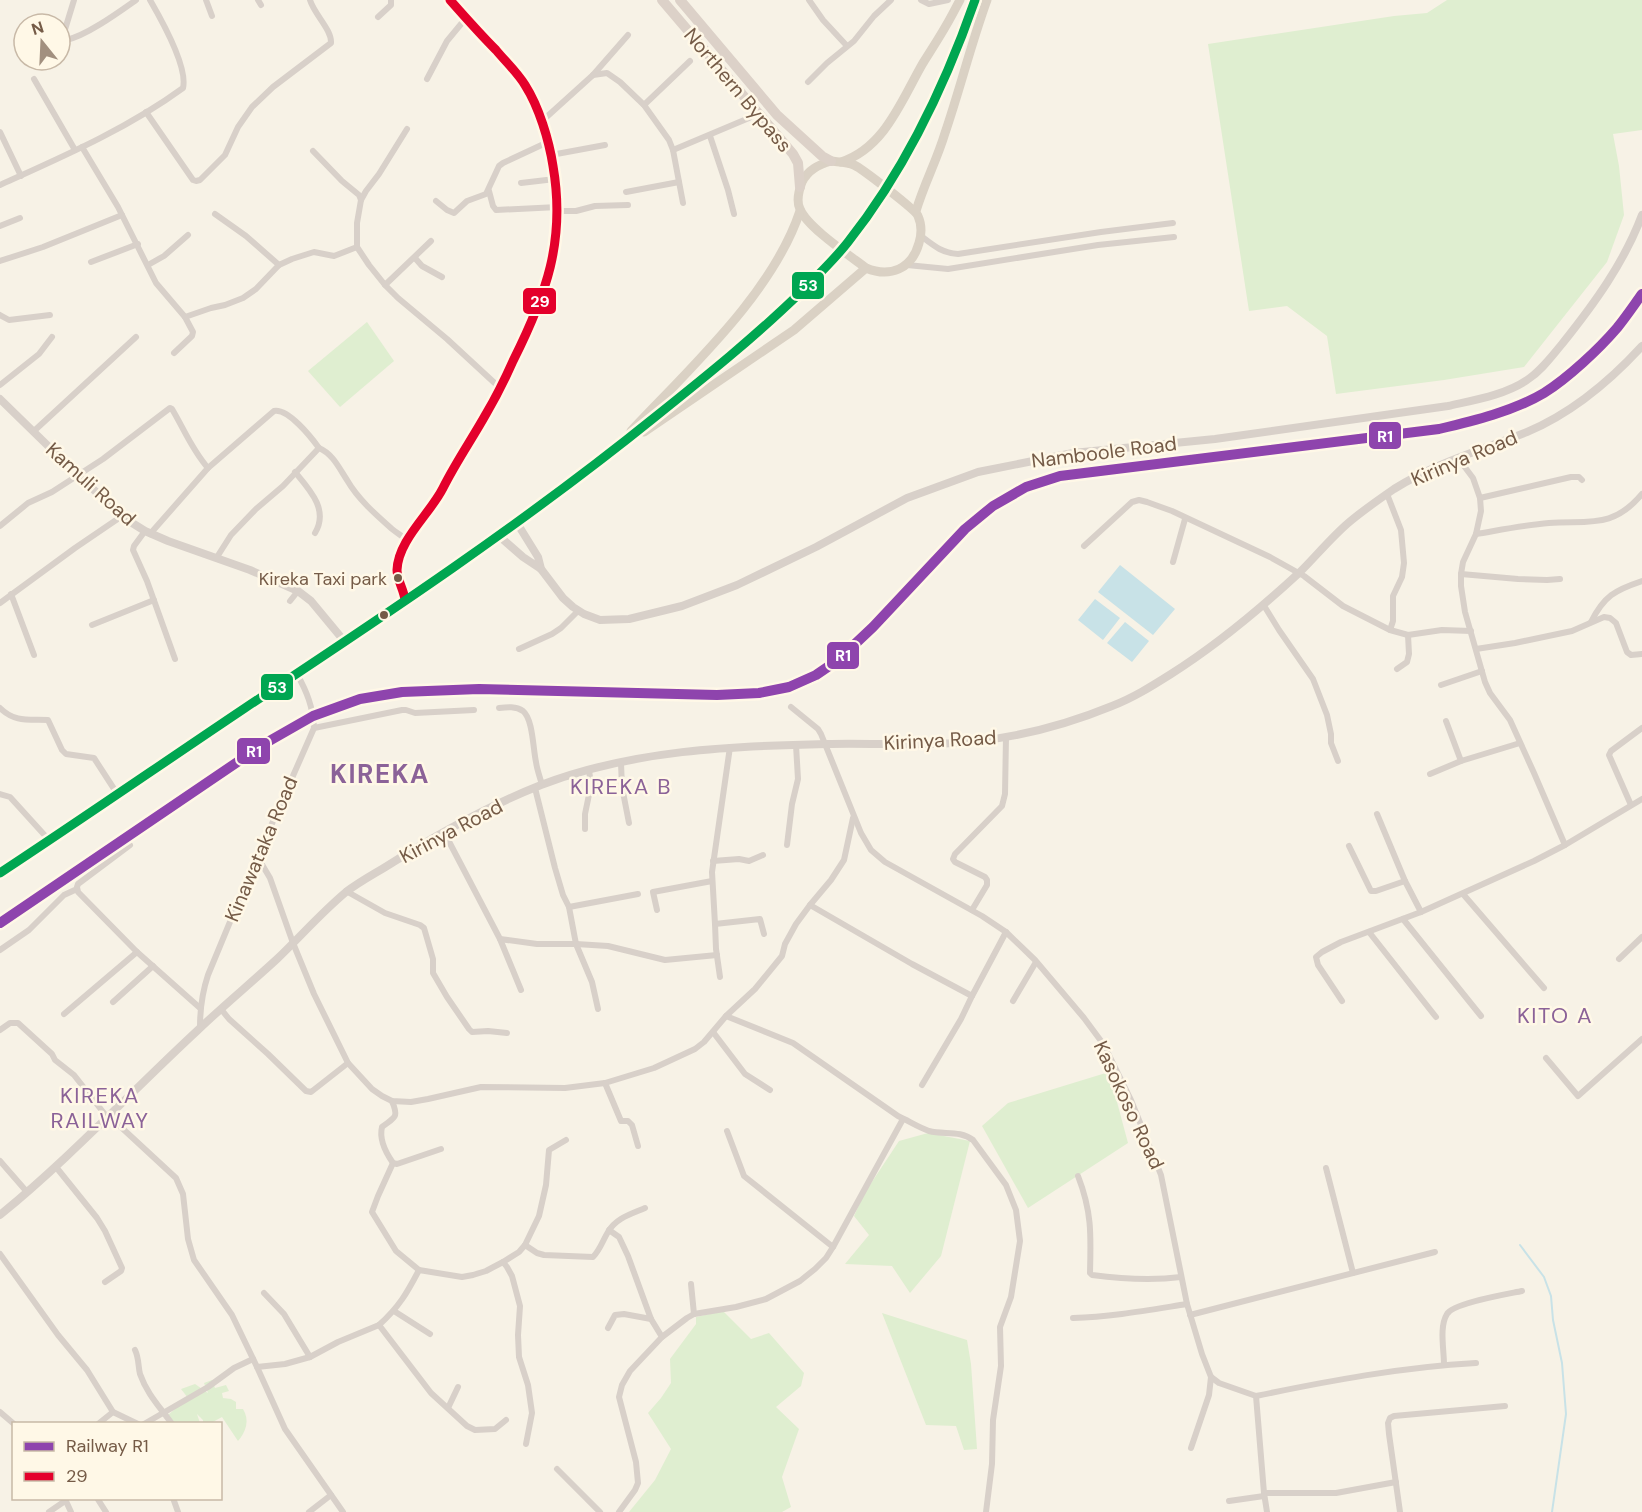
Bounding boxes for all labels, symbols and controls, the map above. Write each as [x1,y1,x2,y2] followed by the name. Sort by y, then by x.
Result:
[12,12,72,72] north arrow
[29,16,46,40] text: N
[678,22,798,158] street label: Northern Bypass
[791,271,825,300] line badge: 53
[798,275,818,296] text: 53
[522,287,557,315] line badge: 29
[530,291,550,312] text: 29
[1368,421,1402,450] line badge: R1
[1407,424,1521,492] street label: Kirinya Road
[1377,426,1393,447] text: R1
[1030,430,1178,474] street label: Namboole Road
[40,437,142,531] street label: Kamuli Road
[259,567,387,591] place label: Kireka Taxi park
[392,572,404,584] marker: Kireka Taxi park
[378,609,390,621] unlabelled marker
[826,641,860,670] line badge: R1
[835,645,851,666] text: R1
[260,673,294,701] line badge: 53
[267,677,287,698] text: 53
[883,724,997,756] street label: Kirinya Road
[236,737,271,765] line badge: R1
[246,741,262,762] text: R1
[330,757,430,791] district label: KIREKA
[219,772,303,926] street label: Kinawataka Road
[570,772,672,801] district label: KIREKA B
[395,793,507,869] street label: Kirinya Road
[1517,1001,1593,1030] district label: KITO A
[1088,1037,1170,1173] street label: Kasokoso Road
[51,1081,149,1135] district label: KIREKA RAILWAY
[12,1422,222,1500] legend
[66,1434,149,1458] text: Railway R1
[66,1464,88,1488] text: 29

